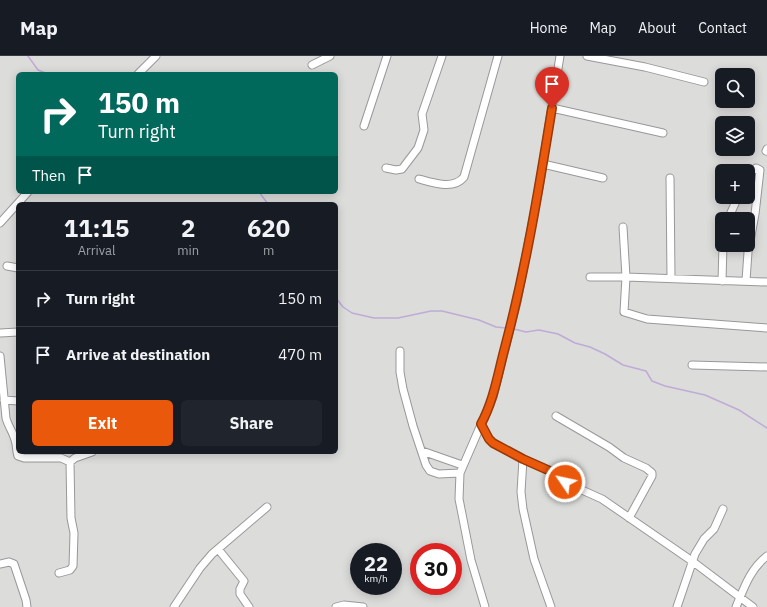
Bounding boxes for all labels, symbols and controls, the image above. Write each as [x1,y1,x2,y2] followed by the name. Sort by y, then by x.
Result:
[20,16,58,40] text: Map
[530,19,567,37] text: Home
[589,19,616,37] text: Map
[638,19,676,37] text: About
[698,19,747,37] text: Contact
[535,67,569,108] pin
[715,68,755,252] map controls
[715,68,755,108] button: search
[541,73,563,95] icon: arrive
[98,84,180,121] text: 150 m
[32,88,84,140] icon: right
[715,116,755,156] button: layers
[98,120,176,143] text: Turn right
[74,164,96,186] icon: arrive
[715,164,755,204] button: +
[32,166,66,185] text: Then
[64,212,129,244] text: 11:15
[181,212,195,244] text: 2
[247,212,290,244] text: 620
[715,212,755,252] button: −
[78,242,116,259] text: Arrival
[177,242,199,259] text: min
[263,242,274,259] text: m
[32,288,54,310] icon: right
[66,289,135,308] text: Turn right
[278,289,322,308] text: 150 m
[32,344,54,366] icon: arrive
[66,345,210,364] text: Arrive at destination
[278,345,322,364] text: 470 m
[32,400,173,446] button: Exit
[181,400,322,446] button: Share
[544,461,586,503] position arrow
[410,543,462,595] speed limit sign: 30
[364,550,388,577] text: 22
[364,572,388,585] text: km/h

